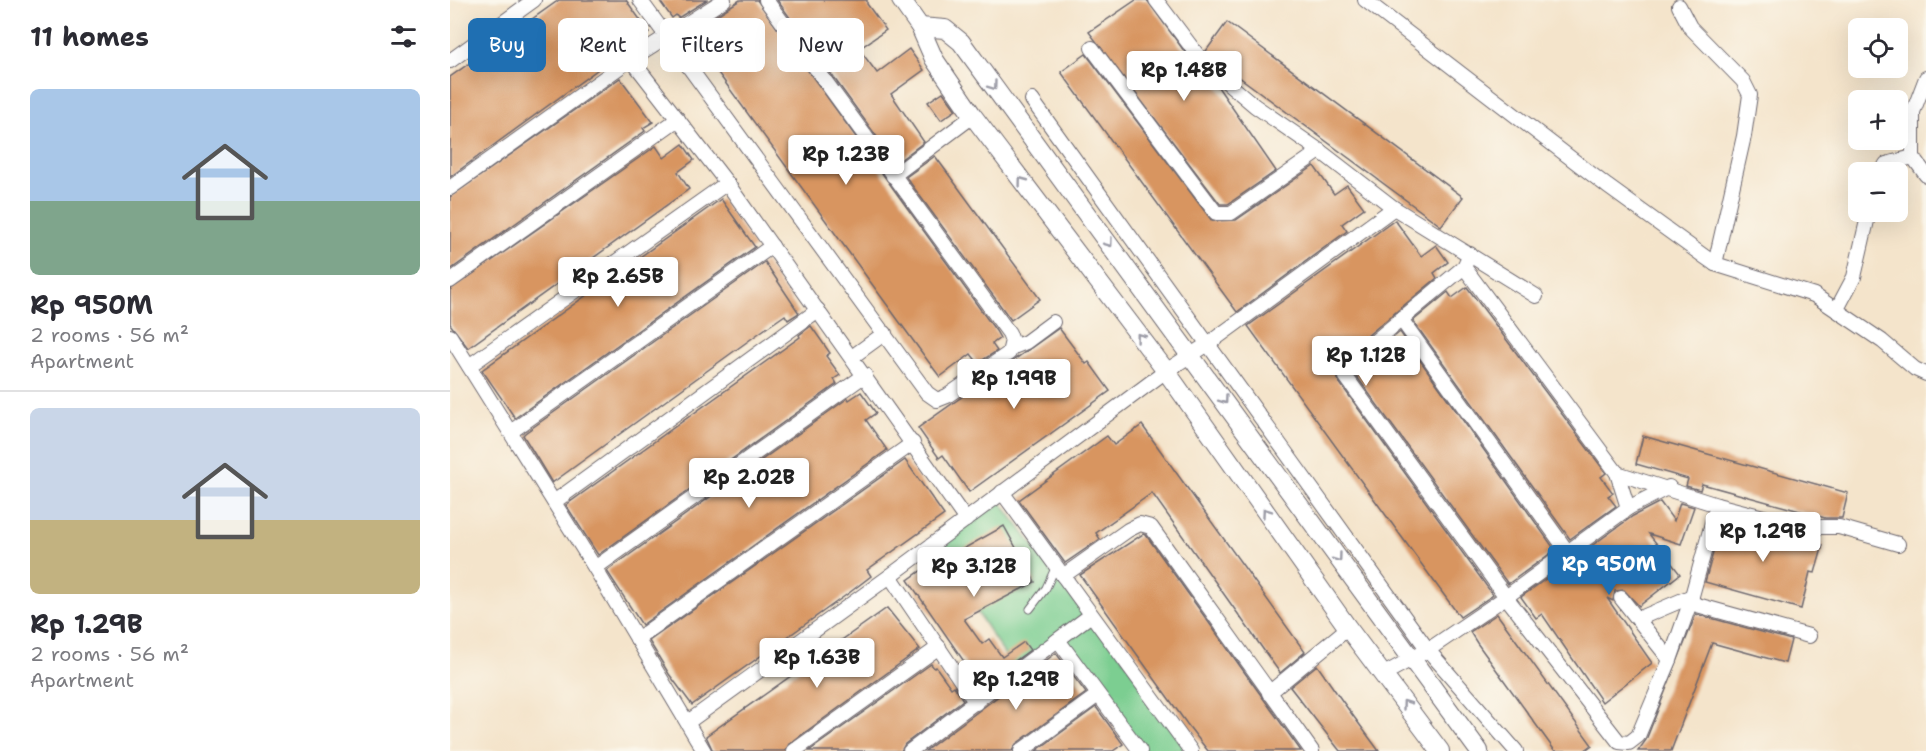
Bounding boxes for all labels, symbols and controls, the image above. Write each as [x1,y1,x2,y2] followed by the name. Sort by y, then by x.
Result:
[468,18,546,72] chip: Buy
[558,18,648,72] chip: Rent
[660,18,765,72] chip: Filters
[777,18,864,72] chip: New
[1848,18,1908,222] map controls
[1848,18,1908,78] button: locate
[30,19,149,54] text: 11 homes
[387,20,420,53] icon: filters
[1122,51,1246,102] pin: Rp 1.48B
[1141,57,1227,83] text: Rp 1.48B
[986,79,997,90] one-way arrow
[1848,90,1908,150] button: +
[171,128,279,236] icon: home
[784,135,908,186] pin: Rp 1.23B
[802,141,890,167] text: Rp 1.23B
[1848,162,1908,222] button: −
[1019,177,1030,188] one-way arrow
[1102,236,1113,247] one-way arrow
[556,257,680,308] pin: Rp 2.65B
[572,263,664,289] text: Rp 2.65B
[30,287,153,322] text: Rp 950M
[30,322,189,348] text: 2 rooms · 56 m²
[1136,332,1147,343] one-way arrow
[1304,336,1428,387] pin: Rp 1.12B
[1326,342,1406,368] text: Rp 1.12B
[30,348,134,374] text: Apartment
[952,359,1076,410] pin: Rp 1.99B
[971,365,1057,391] text: Rp 1.99B
[1217,393,1228,404] one-way arrow
[171,447,279,555] icon: home
[687,458,811,509] pin: Rp 2.02B
[703,464,795,490] text: Rp 2.02B
[1262,508,1273,519] one-way arrow
[1701,512,1825,563] pin: Rp 1.29B
[1720,518,1806,544] text: Rp 1.29B
[1554,545,1664,596] pin: Rp 950M
[912,547,1036,598] pin: Rp 3.12B
[1331,551,1342,562] one-way arrow
[1562,551,1656,577] text: Rp 950M
[931,553,1017,579] text: Rp 3.12B
[30,606,143,641] text: Rp 1.29B
[755,638,879,689] pin: Rp 1.63B
[30,641,189,667] text: 2 rooms · 56 m²
[773,644,861,670] text: Rp 1.63B
[954,660,1078,711] pin: Rp 1.29B
[973,666,1059,692] text: Rp 1.29B
[30,667,134,693] text: Apartment
[1402,699,1413,710] one-way arrow

